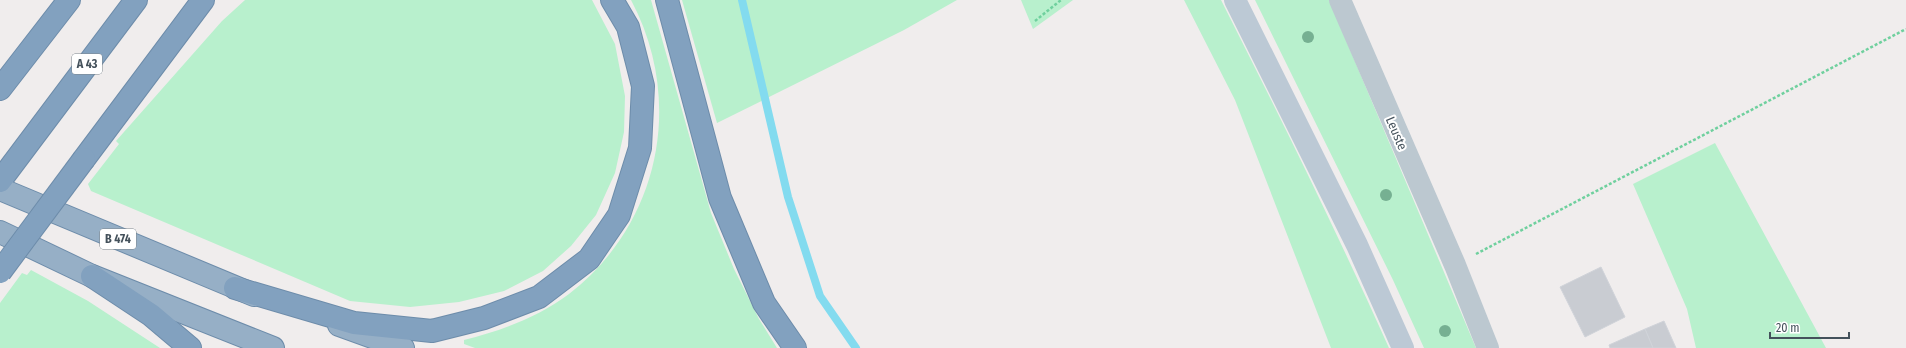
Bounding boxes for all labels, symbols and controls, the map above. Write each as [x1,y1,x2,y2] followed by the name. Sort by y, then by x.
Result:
[72,54,102,74] road number: A 43
[1383,114,1410,152] street label: Leuste
[100,229,136,249] road number: B 474
[1770,314,1849,340] scale bar
[1776,321,1800,335] text: 20 m

